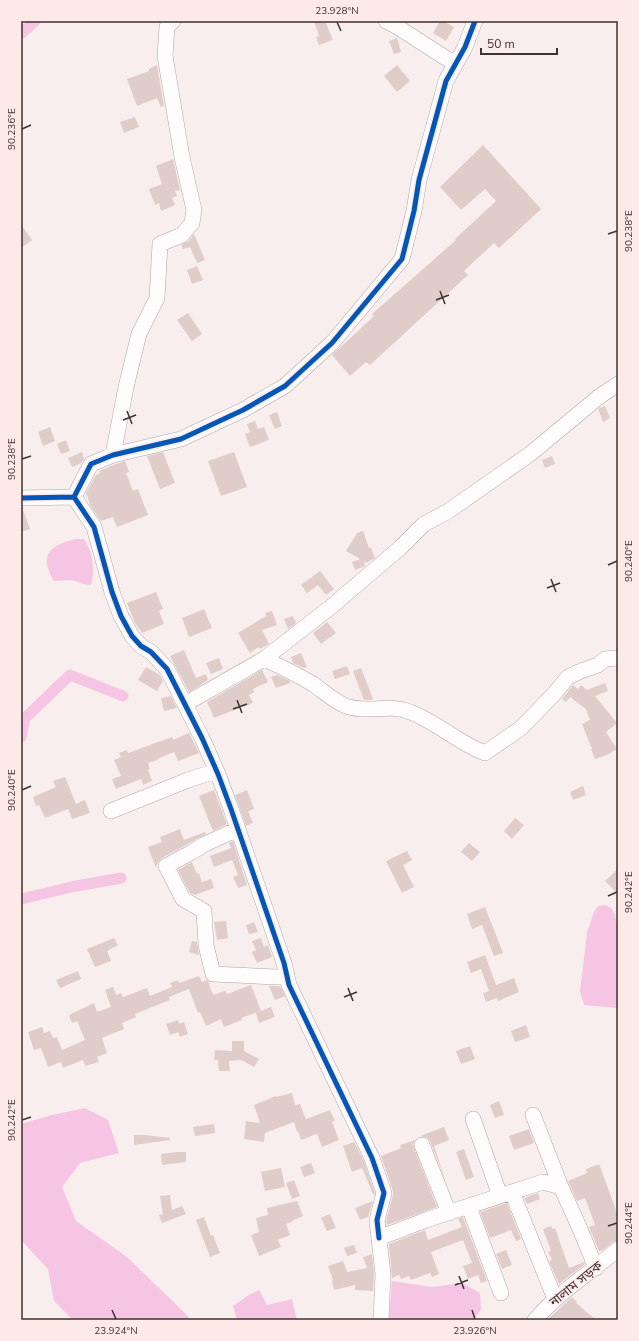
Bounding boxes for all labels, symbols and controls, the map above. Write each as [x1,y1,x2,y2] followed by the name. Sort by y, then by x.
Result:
[315,4,359,18] text: 23.928°N
[481,30,557,56] scale bar
[487,36,515,52] text: 50 m
[5,108,19,150] text: 90.236°E
[622,210,636,252] text: 90.238°E
[5,438,19,480] text: 90.238°E
[622,540,636,582] text: 90.240°E
[5,769,19,811] text: 90.240°E
[622,871,636,913] text: 90.242°E
[5,1099,19,1141] text: 90.242°E
[622,1202,636,1244] text: 90.244°E
[545,1257,607,1312] street label: নালাম সড়ক
[94,1324,138,1338] text: 23.924°N
[453,1324,497,1338] text: 23.926°N

